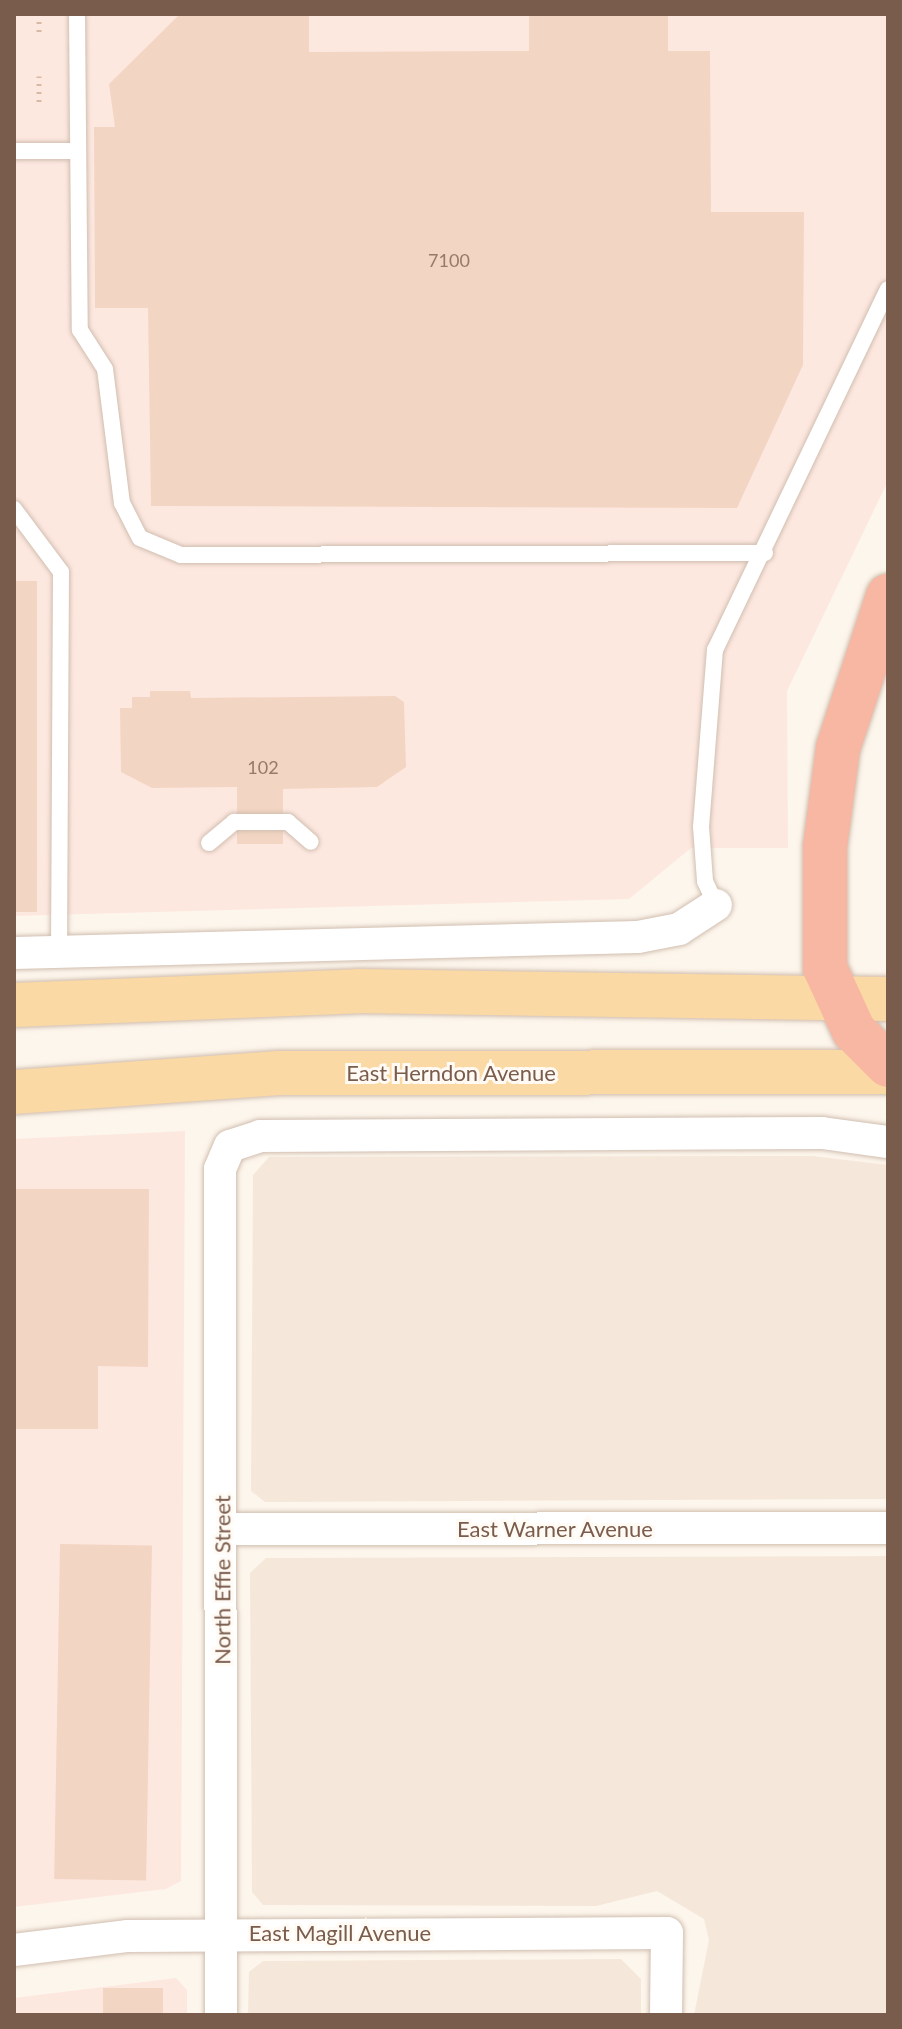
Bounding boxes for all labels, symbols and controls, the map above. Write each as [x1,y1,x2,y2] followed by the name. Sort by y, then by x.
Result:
[428,249,470,271] house number: 7100
[247,756,279,778] house number: 102
[346,1060,556,1086] street label: East Herndon Avenue
[209,1495,235,1665] street label: North Effie Street
[456,1516,654,1542] street label: East Warner Avenue
[248,1920,432,1946] street label: East Magill Avenue

